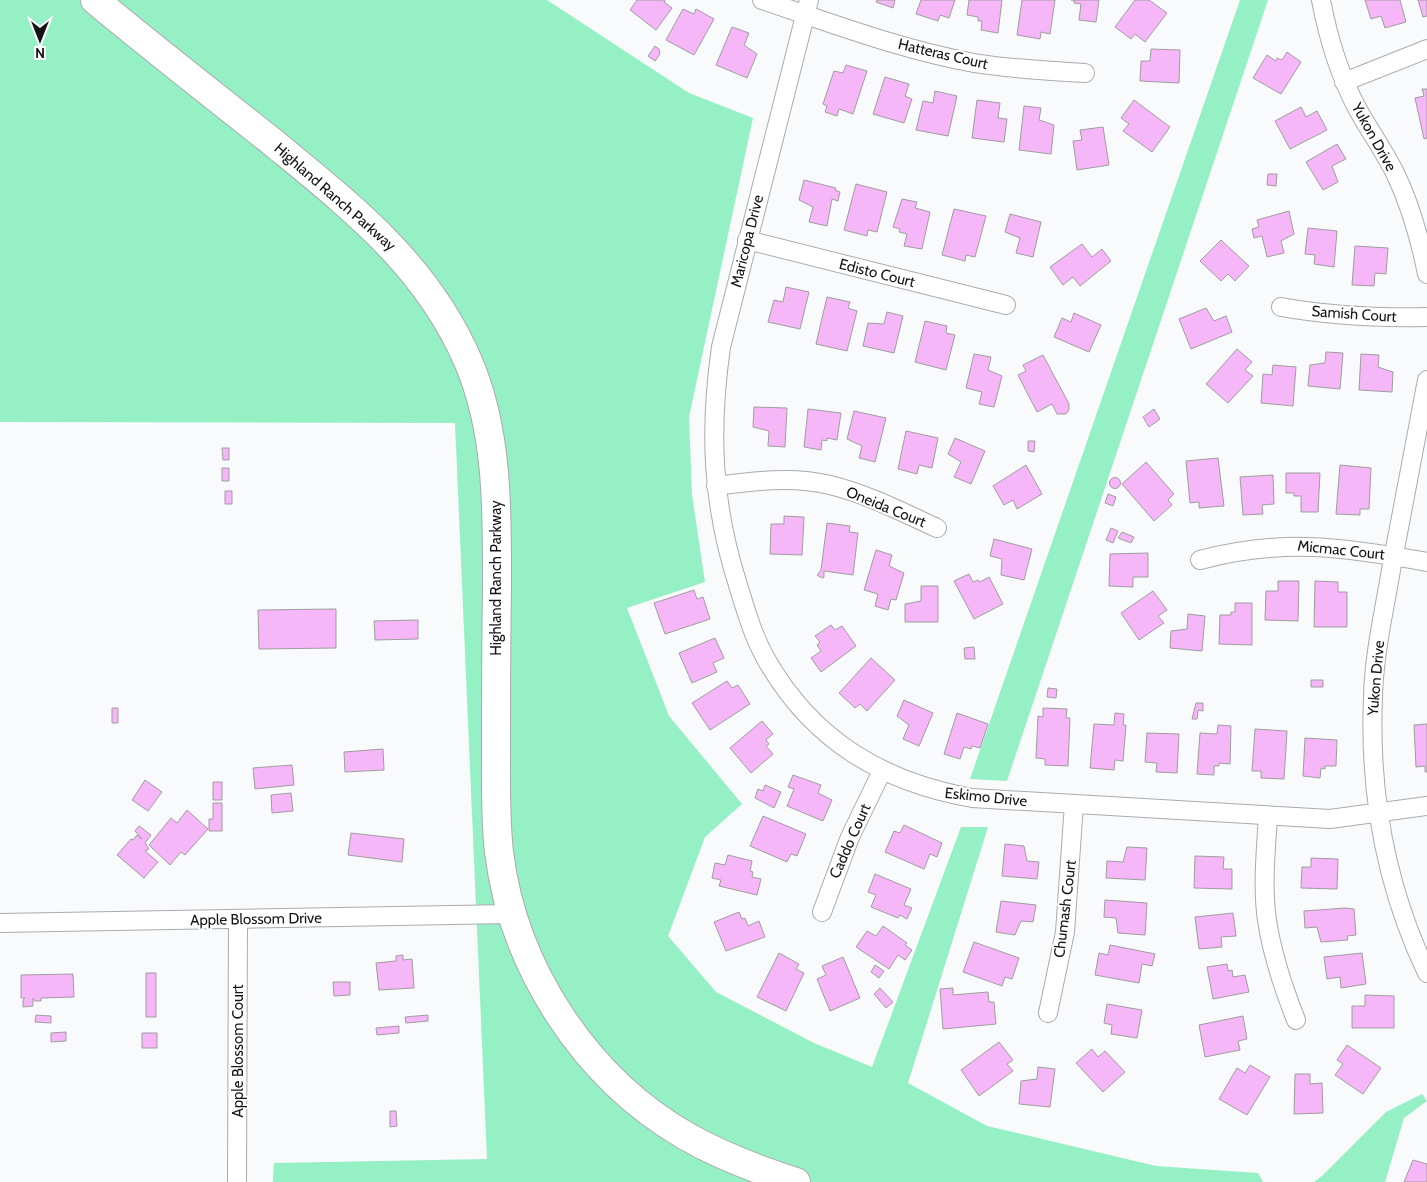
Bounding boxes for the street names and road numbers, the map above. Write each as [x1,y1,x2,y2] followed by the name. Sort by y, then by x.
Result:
[896,35,990,73] street label: Hatteras Court
[1347,99,1400,175] street label: Yukon Drive
[271,139,400,255] street label: Highland Ranch Parkway
[727,193,767,289] street label: Maricopa Drive
[837,255,917,291] street label: Edisto Court
[1311,302,1397,326] street label: Samish Court
[843,483,929,531] street label: Oneida Court
[487,500,505,656] street label: Highland Ranch Parkway
[1297,536,1385,564] street label: Micmac Court
[1364,639,1388,717] street label: Yukon Drive
[944,784,1028,810] street label: Eskimo Drive
[826,801,874,881] street label: Caddo Court
[1050,859,1080,959] street label: Chumash Court
[190,909,322,929] street label: Apple Blossom Drive
[229,984,247,1118] street label: Apple Blossom Court

